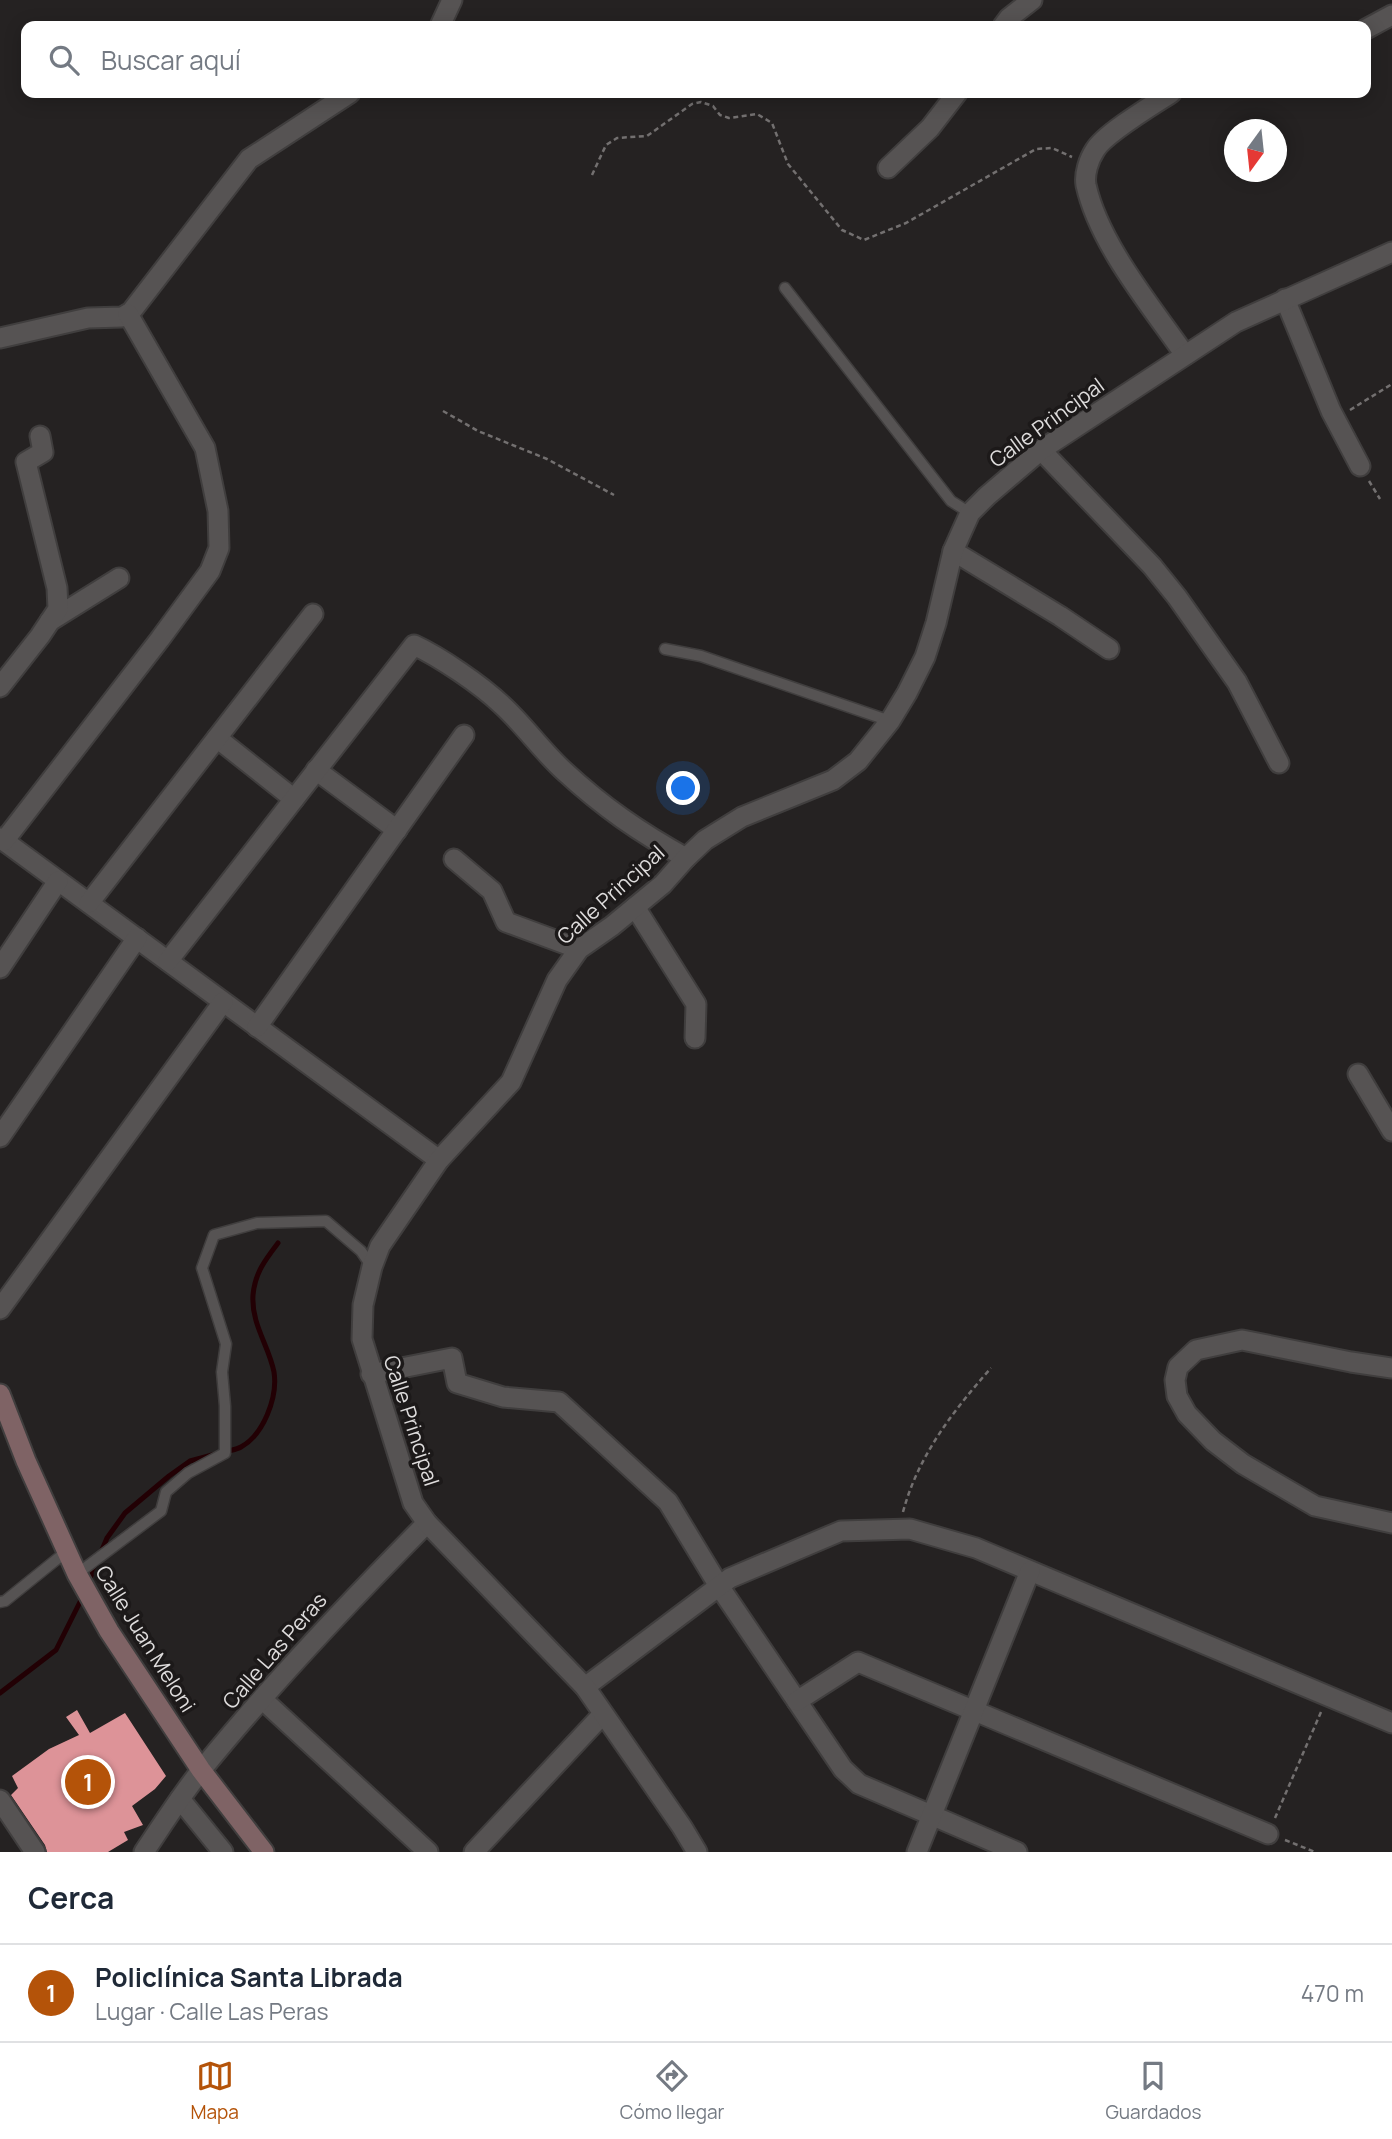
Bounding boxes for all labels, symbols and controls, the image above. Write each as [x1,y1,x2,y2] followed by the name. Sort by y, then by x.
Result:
[21,21,1371,98] search box
[45,41,83,79] icon: search
[101,42,241,78] text: Buscar aquí
[1224,119,1287,182] north arrow
[983,371,1110,473] street label: Calle Principal
[666,771,700,805] your location
[551,838,670,950] street label: Calle Principal
[378,1352,446,1490] street label: Calle Principal
[89,1560,202,1717] street label: Calle Juan Meloni
[216,1586,332,1714] street label: Calle Las Peras
[65,1756,111,1808] pin: 1
[28,1877,114,1918] text: Cerca
[95,1959,403,1995] text: Policlínica Santa Librada
[46,1977,56,2009] text: 1
[1301,1977,1364,2009] text: 470 m
[95,1995,329,2027] text: Lugar · Calle Las Peras
[191,2057,239,2125] tab: Mapa
[620,2057,724,2125] tab: Cómo llegar
[1105,2057,1201,2125] tab: Guardados

